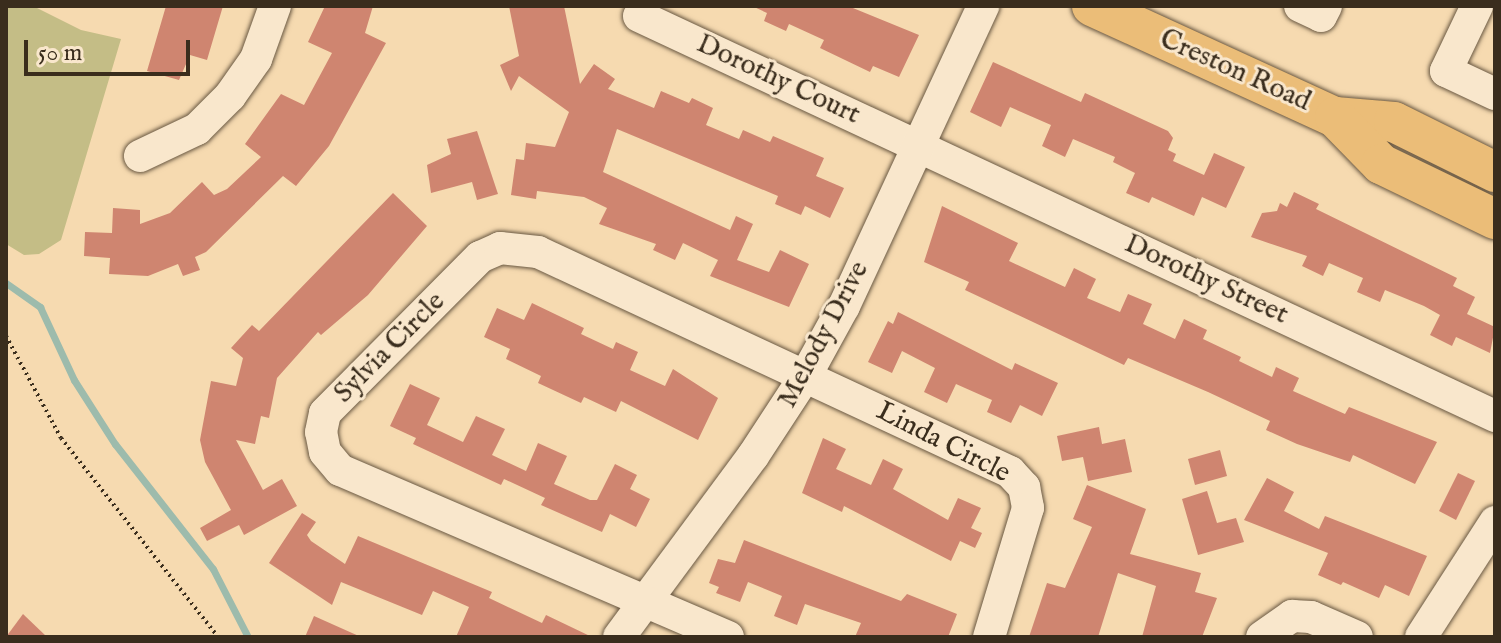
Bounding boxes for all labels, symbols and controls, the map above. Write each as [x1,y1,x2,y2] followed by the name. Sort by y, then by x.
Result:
[1154,23,1316,119] street label: Creston Road
[28,24,194,74] scale bar
[691,28,865,132] street label: Dorothy Court
[38,38,82,69] text: 50 m
[1119,227,1293,333] street label: Dorothy Street
[771,256,877,414] street label: Melody Drive
[328,286,452,410] street label: Sylvia Circle
[871,395,1015,491] street label: Linda Circle

